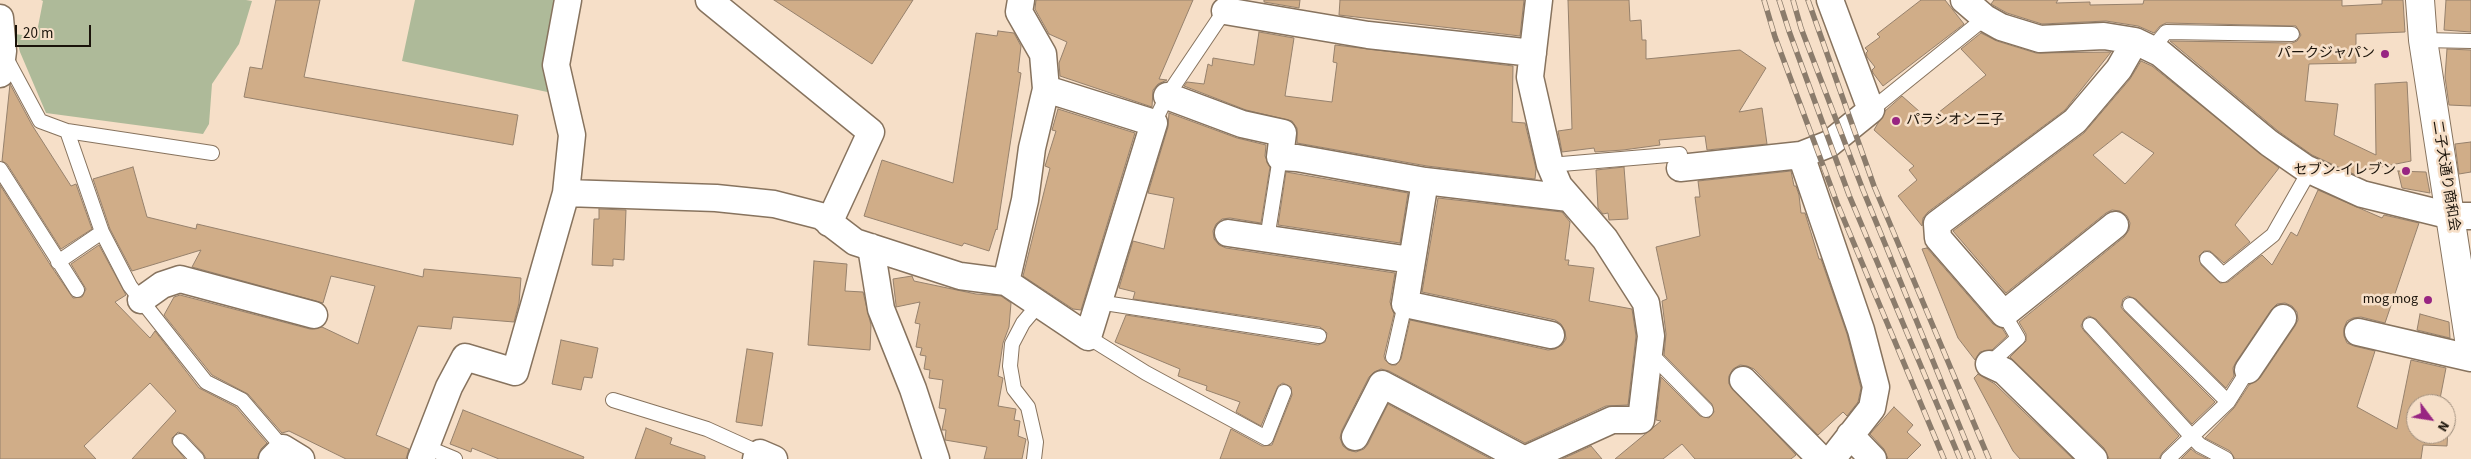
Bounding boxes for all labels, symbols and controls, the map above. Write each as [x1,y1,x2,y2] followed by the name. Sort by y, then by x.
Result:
[18,15,94,47] scale bar
[23,23,53,44] text: 20 m
[2277,46,2375,62] place label: パークジャパン
[2379,48,2391,60] marker: パークジャパン
[1906,113,2004,129] place label: パラシオン二子
[1890,115,1902,127] marker: パラシオン二子
[2428,119,2462,233] street label: 二子大通り商和会
[2294,163,2396,179] place label: セブン-イレブン
[2400,165,2412,177] marker: セブン-イレブン
[2363,292,2418,308] place label: mog mog
[2422,294,2434,306] marker: mog mog
[2406,394,2456,444] north arrow
[2432,417,2454,435] text: N

